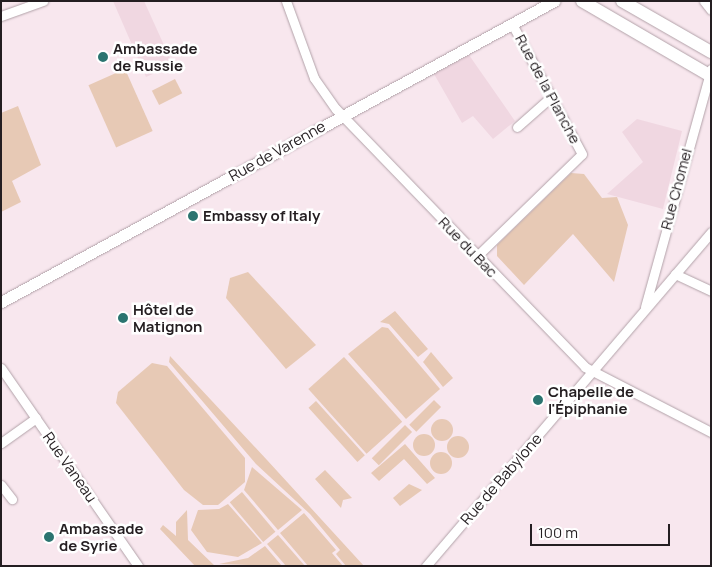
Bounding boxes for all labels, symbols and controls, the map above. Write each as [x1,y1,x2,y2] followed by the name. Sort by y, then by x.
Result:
[512,31,584,147] street label: Rue de la Planche
[113,39,198,74] place label: Ambassade de Russie
[97,51,109,63] marker: Ambassade de Russie
[225,117,329,185] street label: Rue de Varenne
[656,146,696,232] street label: Rue Chomel
[203,207,320,225] place label: Embassy of Italy
[187,210,199,222] marker: Embassy of Italy
[435,213,501,281] street label: Rue du Bac
[133,300,202,335] place label: Hôtel de Matignon
[117,312,129,324] marker: Hôtel de Matignon
[548,382,634,417] place label: Chapelle de l'Épiphanie
[532,394,544,406] marker: Chapelle de l'Épiphanie
[39,428,101,506] street label: Rue Vaneau
[457,430,545,528] street label: Rue de Babylone
[532,514,672,546] scale bar
[59,519,144,554] place label: Ambassade de Syrie
[538,522,578,543] text: 100 m
[43,531,55,543] marker: Ambassade de Syrie

